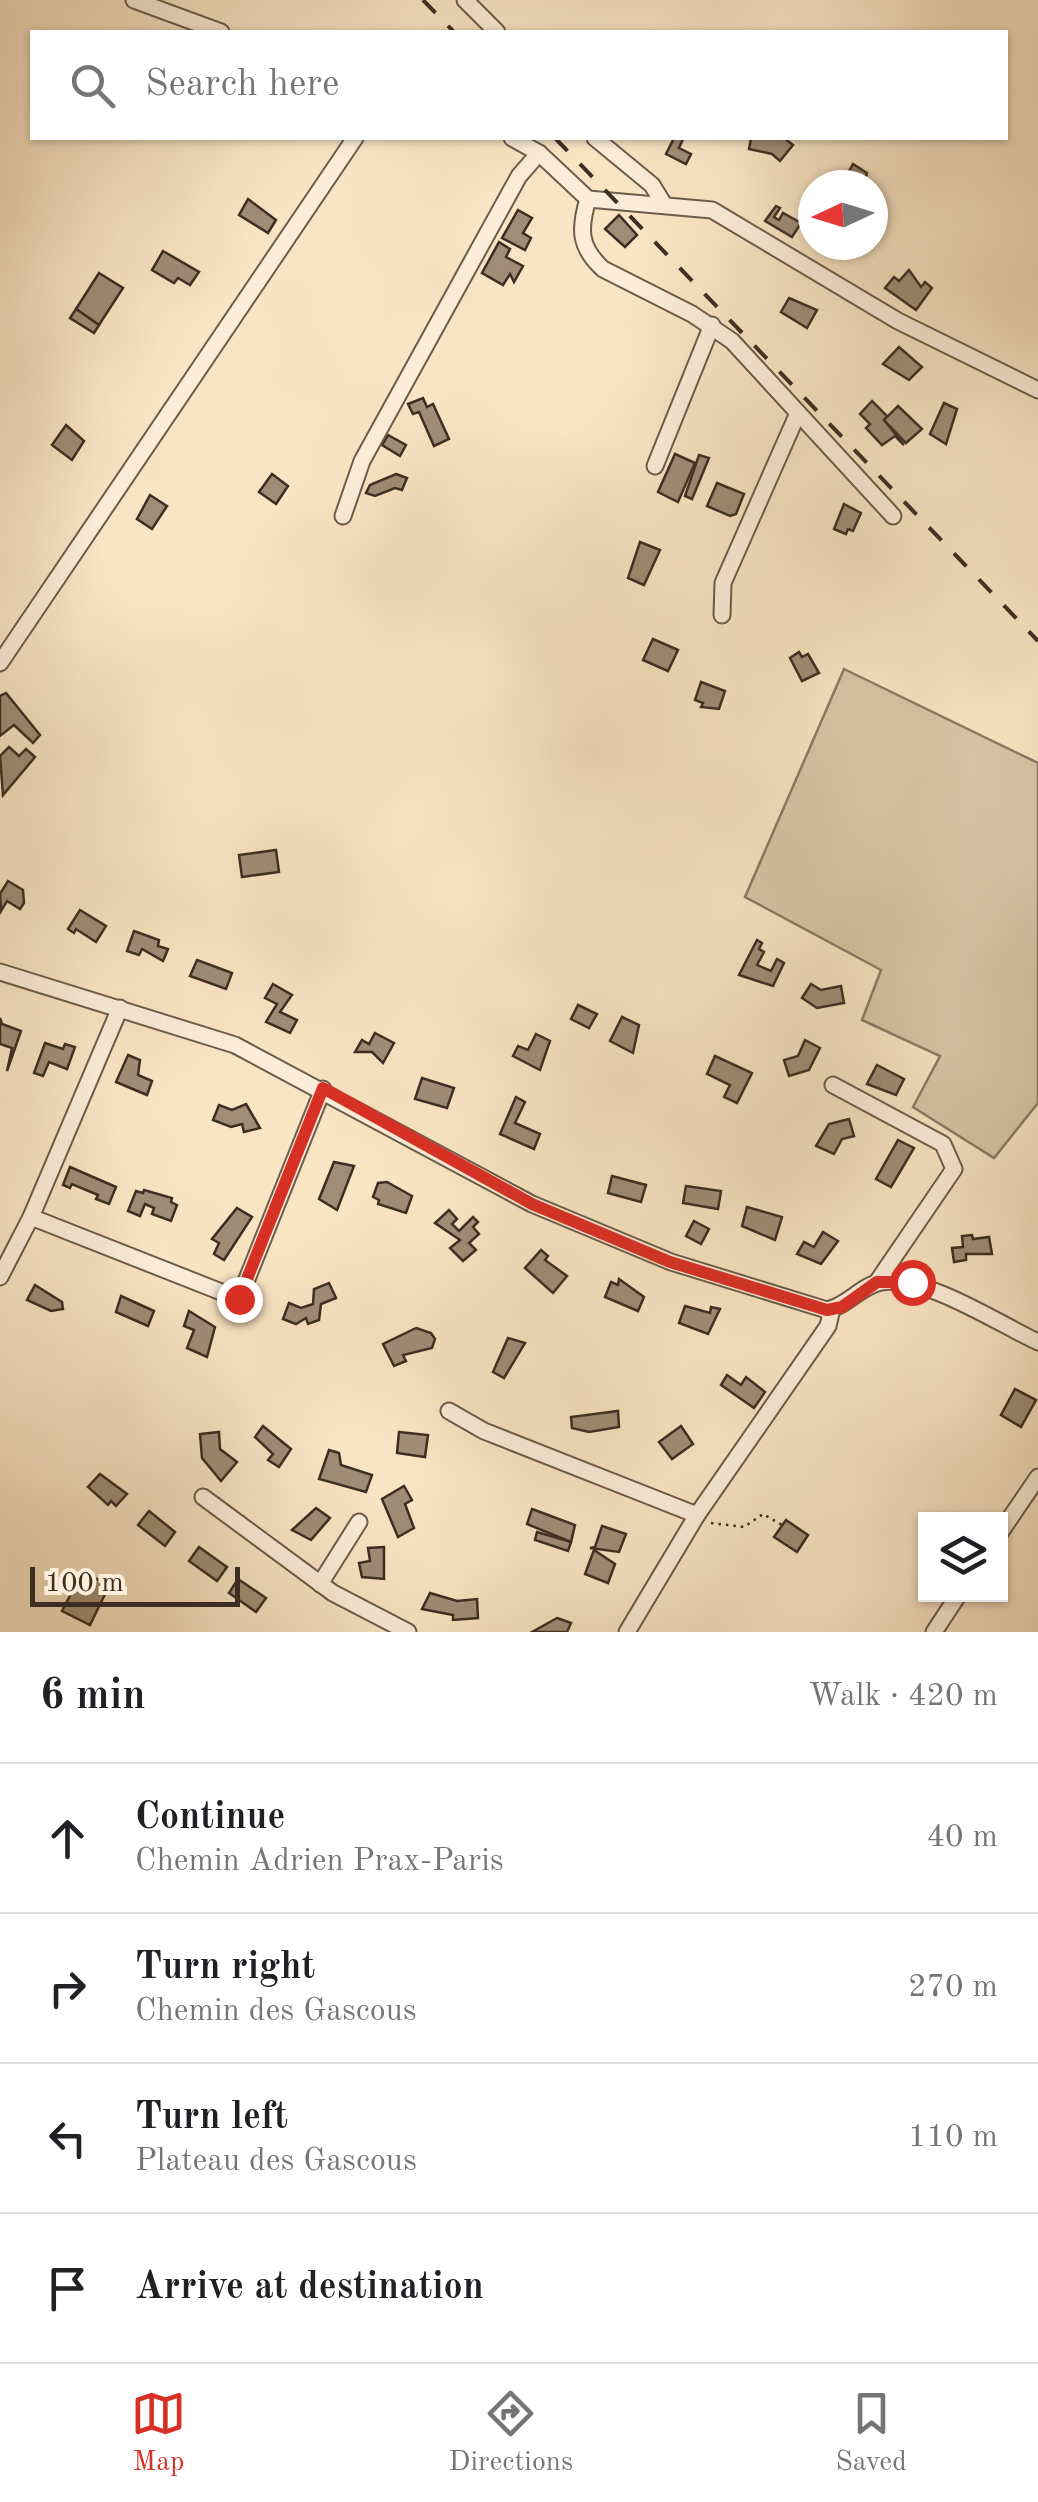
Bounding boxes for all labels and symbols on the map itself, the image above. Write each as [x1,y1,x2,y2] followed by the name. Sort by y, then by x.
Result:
[798,170,888,260] north arrow
[890,1260,936,1306] route start
[217,1277,263,1323] route end
[30,1562,240,1606] scale bar

